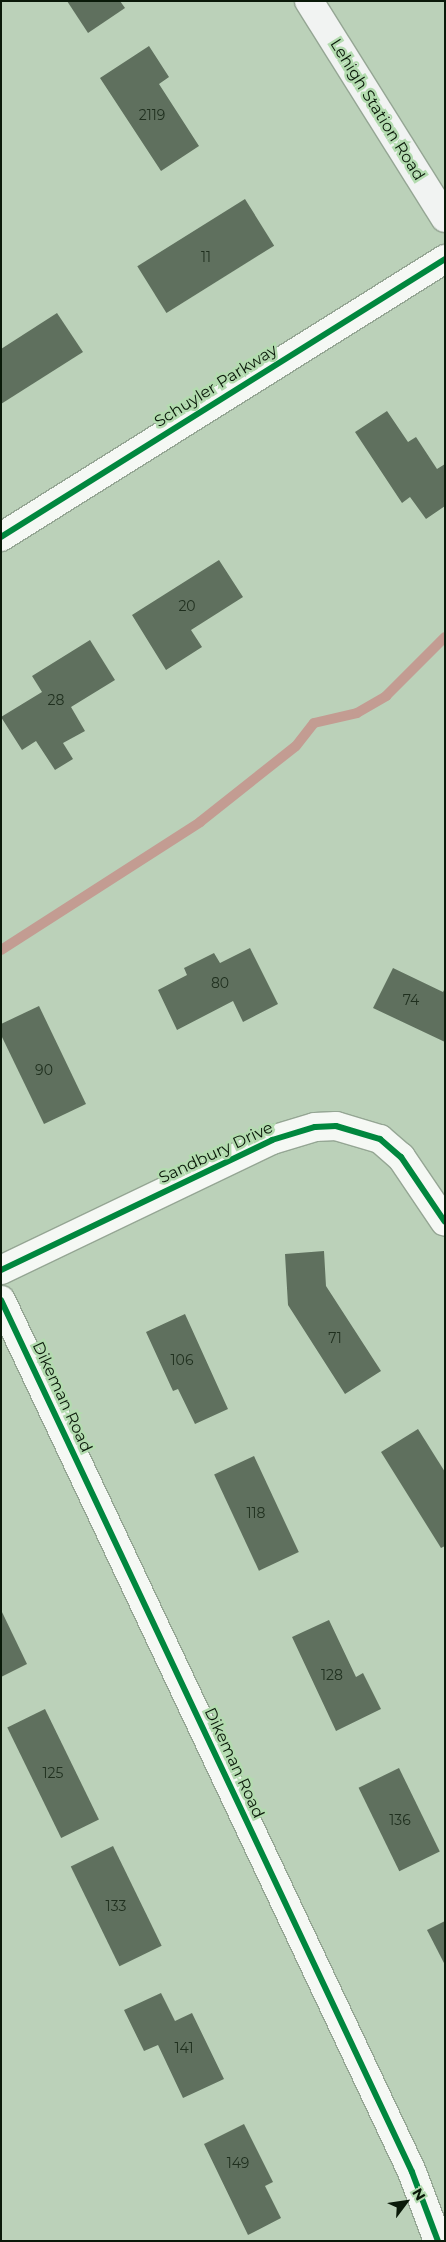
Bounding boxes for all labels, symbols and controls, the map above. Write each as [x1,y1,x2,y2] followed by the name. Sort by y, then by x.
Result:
[326,36,428,184] street label: Lehigh Station Road
[139,107,165,123] house number: 2119
[201,249,211,265] house number: 11
[151,340,281,432] street label: Schuyler Parkway
[178,598,196,614] house number: 20
[48,692,64,708] house number: 28
[211,975,229,991] house number: 80
[403,992,419,1008] house number: 74
[35,1062,53,1078] house number: 90
[156,1118,276,1188] street label: Sandbury Drive
[328,1330,342,1346] house number: 71
[28,1339,96,1455] street label: Dikeman Road
[171,1352,193,1368] house number: 106
[246,1505,266,1521] house number: 118
[321,1667,343,1683] house number: 128
[200,1705,268,1821] street label: Dikeman Road
[43,1765,63,1781] house number: 125
[389,1812,411,1828] house number: 136
[106,1898,126,1914] house number: 133
[174,2040,194,2056] house number: 141
[227,2155,249,2171] house number: 149
[381,2177,431,2227] north arrow
[408,2185,429,2204] text: N

